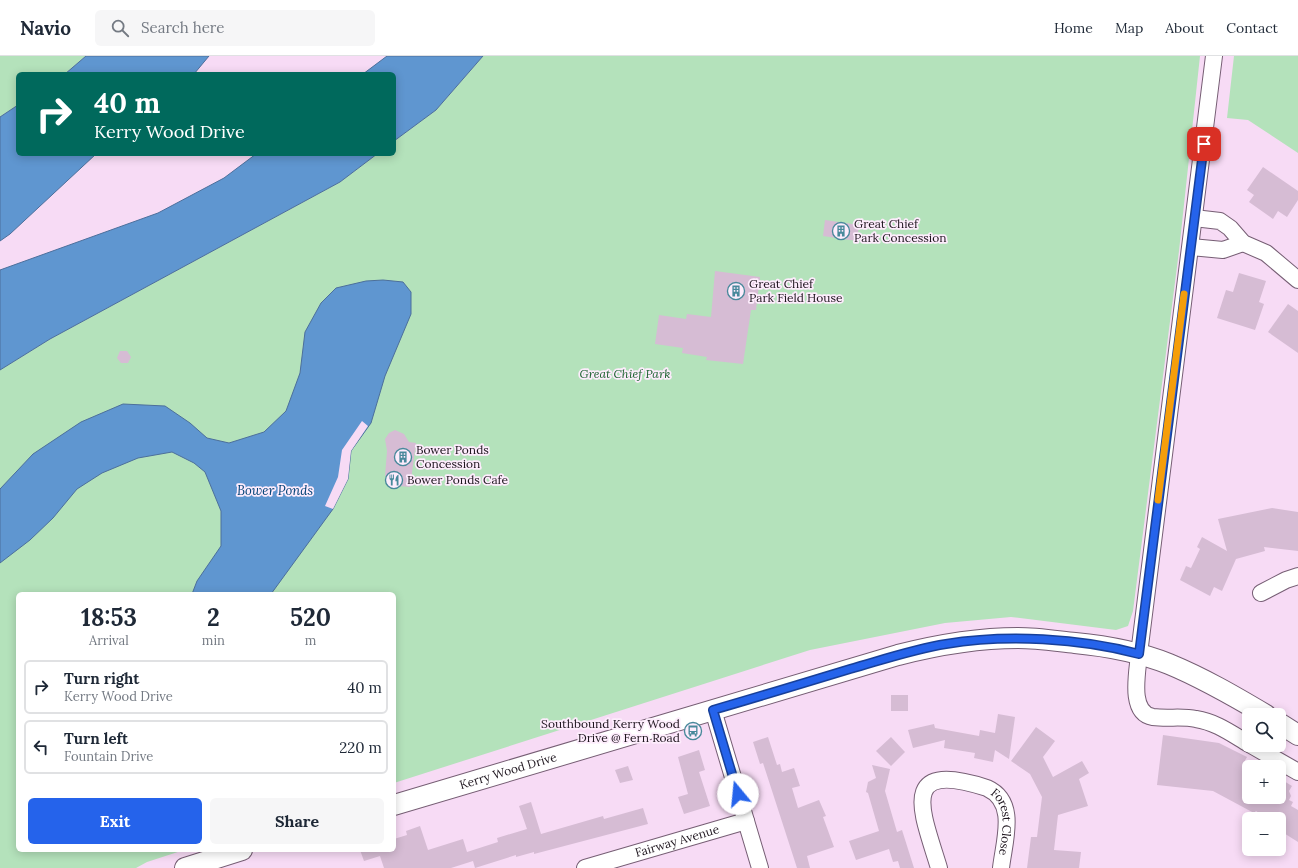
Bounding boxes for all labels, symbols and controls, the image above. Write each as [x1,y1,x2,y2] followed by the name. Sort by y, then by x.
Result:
[95,10,375,46] search box
[20,16,71,40] text: Navio
[109,17,131,39] icon: search
[141,18,224,37] text: Search here
[1054,19,1093,37] text: Home
[1115,19,1143,37] text: Map
[1165,19,1204,37] text: About
[1226,19,1278,37] text: Contact
[94,85,160,121] text: 40 m
[28,88,80,140] icon: right
[94,120,245,143] text: Kerry Wood Drive
[1187,127,1221,161] pin
[1193,133,1215,155] icon: arrive
[854,216,946,245] place label: Great Chief Park Concession
[831,221,851,241] building icon: Great Chief Park Concession
[749,276,843,305] place label: Great Chief Park Field House
[726,281,746,301] building icon: Great Chief Park Field House
[579,366,671,381] park label: Great Chief Park
[416,442,489,471] place label: Bower Ponds Concession
[393,447,413,467] building icon: Bower Ponds Concession
[384,470,404,490] restaurant icon: Bower Ponds Cafe
[407,472,509,487] place label: Bower Ponds Cafe
[237,482,313,499] water label: Bower Ponds
[81,602,137,633] text: 18:53
[207,602,220,633] text: 2
[290,602,331,633] text: 520
[89,632,129,649] text: Arrival
[202,632,225,649] text: min
[305,632,316,649] text: m
[64,669,140,688] text: Turn right
[30,676,52,698] icon: right
[347,678,382,697] text: 40 m
[64,688,173,705] text: Kerry Wood Drive
[1242,708,1286,856] map controls
[1242,708,1286,752] button: search
[541,716,680,745] place label: Southbound Kerry Wood Drive @ Fern Road
[683,721,703,741] bus stop icon: Southbound Kerry Wood Drive @ Fern Road
[64,729,128,748] text: Turn left
[30,736,52,758] icon: left
[339,738,382,757] text: 220 m
[64,748,153,765] text: Fountain Drive
[458,749,559,792] street label: Kerry Wood Drive
[1242,760,1286,804] button: +
[717,773,759,815] position arrow
[988,785,1015,857] street label: Forest Close
[28,798,202,844] button: Exit
[210,798,384,844] button: Share
[1242,812,1286,856] button: −
[633,821,721,860] street label: Fairway Avenue

